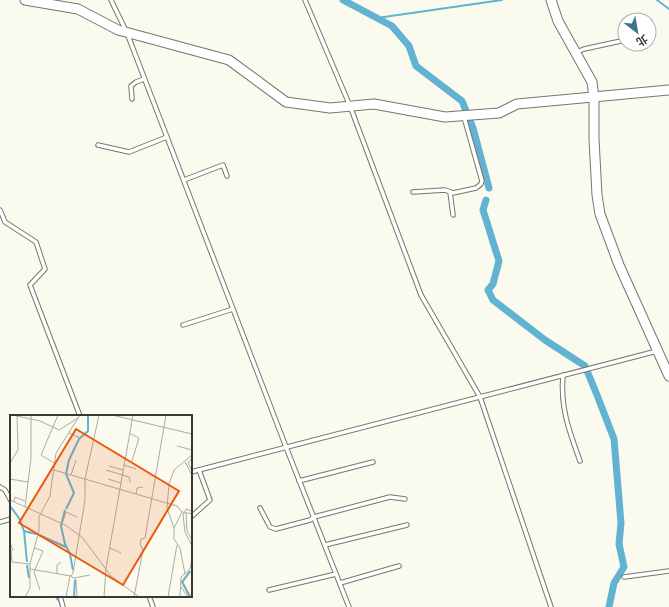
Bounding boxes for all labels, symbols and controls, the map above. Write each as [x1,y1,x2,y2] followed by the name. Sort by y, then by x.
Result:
[617,12,657,52] north arrow
[634,33,650,49] text: 北
[10,415,192,597] inset map

